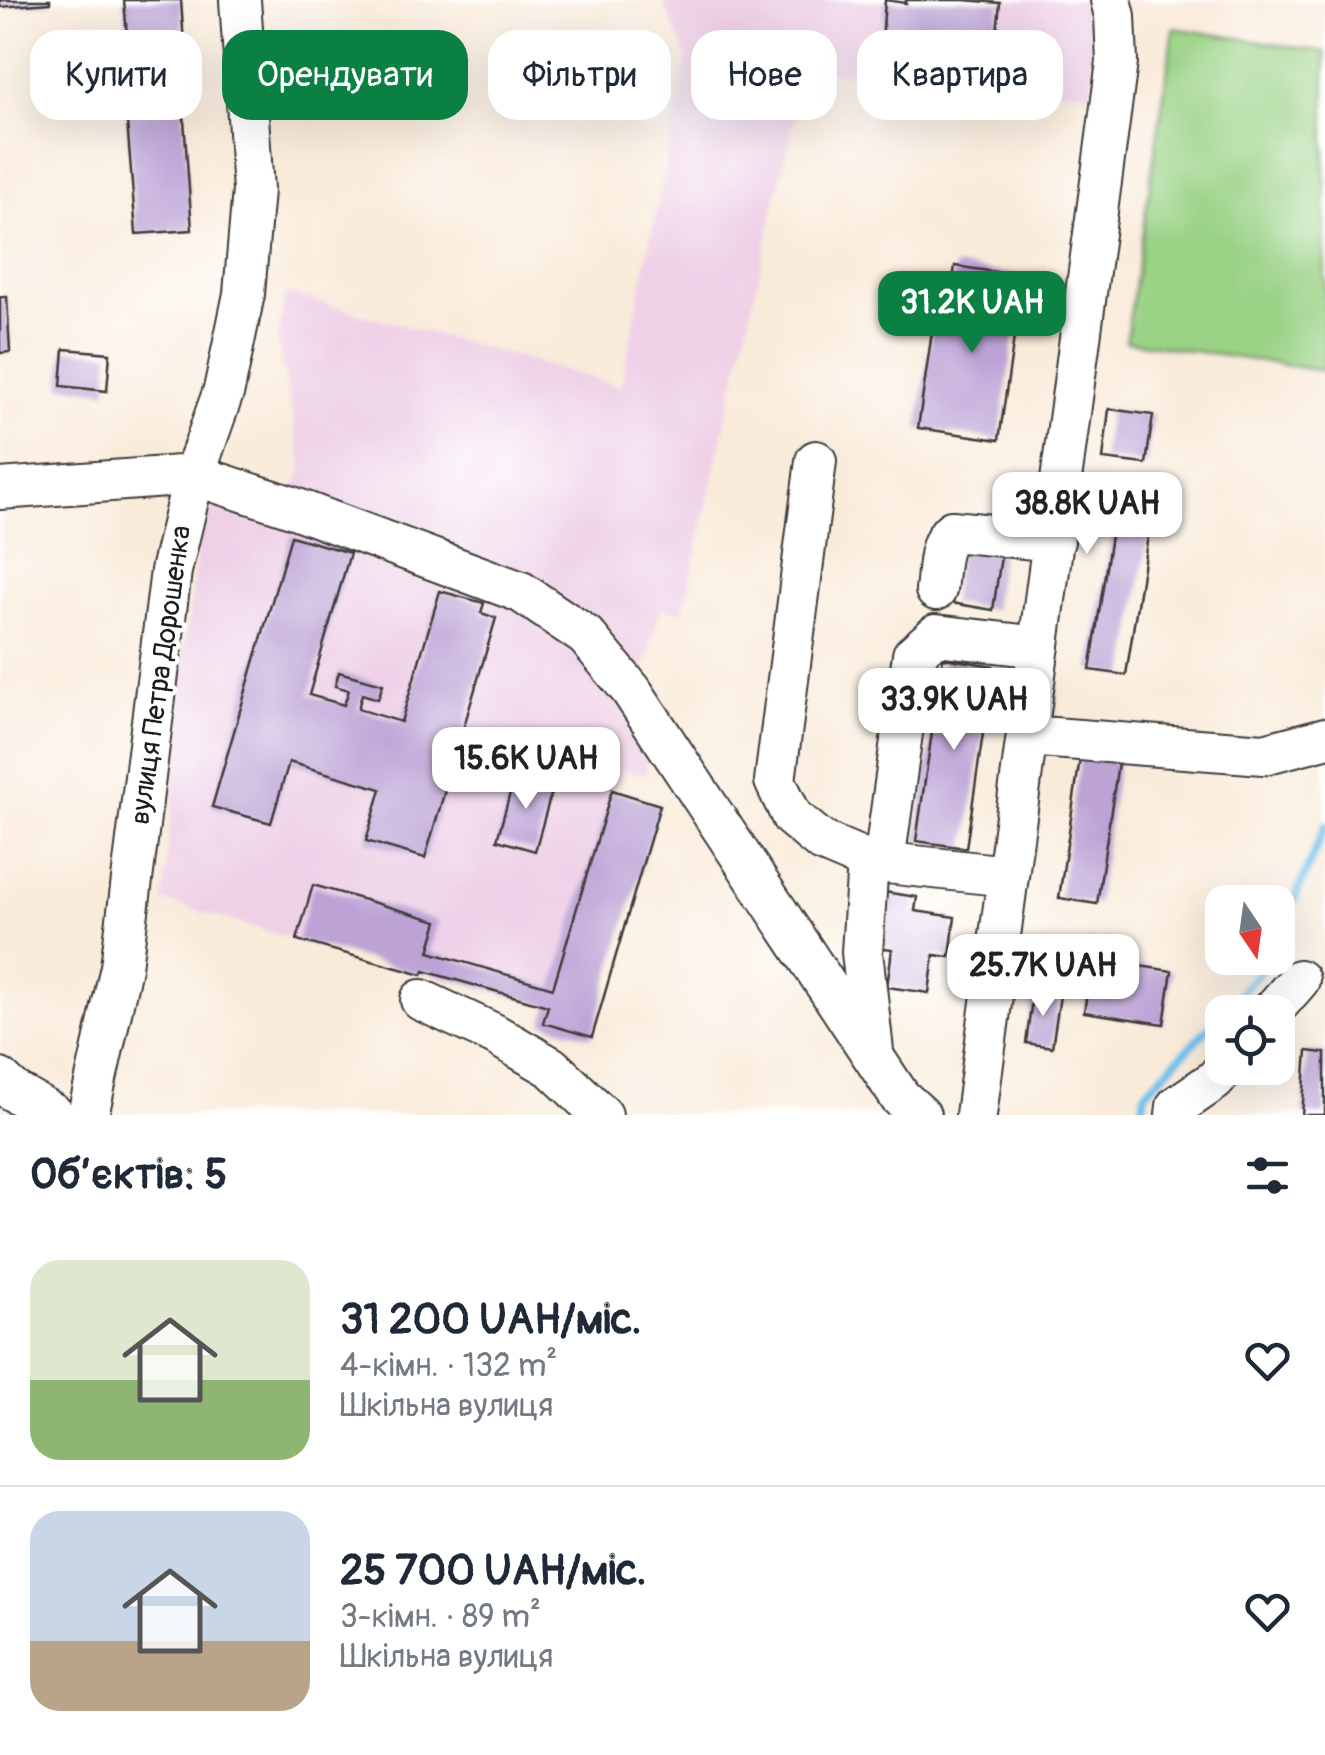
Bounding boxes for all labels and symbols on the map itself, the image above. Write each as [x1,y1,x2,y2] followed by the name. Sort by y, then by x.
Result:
[858,271,1086,356] pin: 31.2K UAH
[973,472,1201,557] pin: 38.8K UAH
[123,523,199,827] street label: вулиця Петра Дорошенка
[840,668,1068,753] pin: 33.9K UAH
[412,727,640,812] pin: 15.6K UAH
[1205,885,1295,975] north arrow
[929,934,1157,1019] pin: 25.7K UAH

